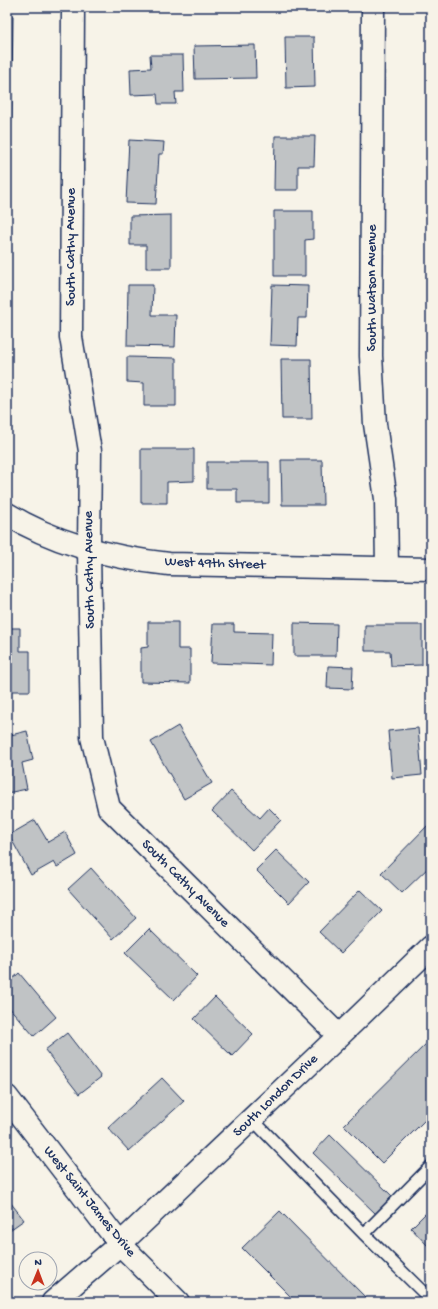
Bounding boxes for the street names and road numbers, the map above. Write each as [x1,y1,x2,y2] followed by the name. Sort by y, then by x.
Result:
[63,187,80,306] street label: South Cathy Avenue
[364,224,381,351] street label: South Watson Avenue
[80,510,100,629] street label: South Cathy Avenue
[164,554,267,574] street label: West 49th Street
[137,836,233,932] street label: South Cathy Avenue
[230,1050,323,1141] street label: South London Drive
[39,1143,139,1261] street label: West Saint James Drive

